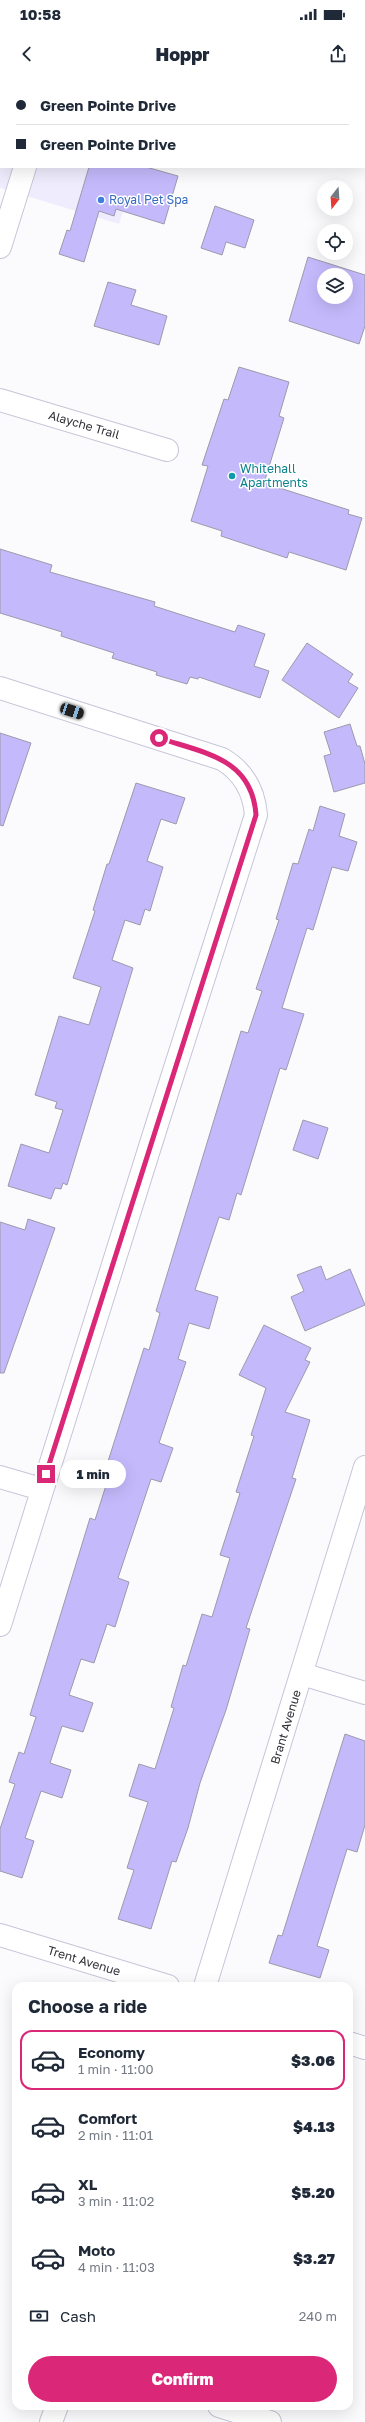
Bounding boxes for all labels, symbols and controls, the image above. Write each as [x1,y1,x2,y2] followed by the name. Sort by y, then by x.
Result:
[20,5,61,23] text: 10:58
[16,43,38,65] icon: back
[155,43,210,65] text: Hoppr
[327,43,349,65] icon: share
[40,96,176,114] text: Green Pointe Drive
[40,135,176,153] text: Green Pointe Drive
[317,180,353,216] north arrow
[317,180,353,304] map controls
[109,192,188,207] place label: Royal Pet Spa
[96,195,106,205] marker: Royal Pet Spa
[317,224,353,260] button: locate
[317,268,353,304] button: layers
[47,407,122,442] street label: Alayche Trail
[240,461,308,490] place label: Whitehall Apartments
[227,471,237,481] marker: Whitehall Apartments
[59,702,85,720] car
[150,729,168,747] route start
[60,1460,126,1488] callout: 1 min
[37,1465,55,1483] route end
[76,1466,110,1482] text: 1 min
[267,1688,304,1766] street label: Brant Avenue
[46,1942,122,1979] street label: Trent Avenue
[28,1995,147,2017] text: Choose a ride
[30,2042,66,2078] icon: car
[78,2043,145,2061] text: Economy
[291,2051,335,2069] text: $3.06
[78,2061,154,2077] text: 1 min · 11:00
[30,2108,66,2144] icon: car
[78,2109,137,2127] text: Comfort
[293,2117,335,2135] text: $4.13
[78,2127,153,2143] text: 2 min · 11:01
[30,2174,66,2210] icon: car
[78,2175,97,2193] text: XL
[291,2183,335,2201] text: $5.20
[78,2193,154,2209] text: 3 min · 11:02
[30,2240,66,2276] icon: car
[78,2241,115,2259] text: Moto
[293,2249,335,2267] text: $3.27
[78,2259,155,2275] text: 4 min · 11:03
[28,2305,50,2327] icon: cash
[60,2307,96,2325] text: Cash
[299,2308,337,2324] text: 240 m
[28,2356,337,2402] button: Confirm

